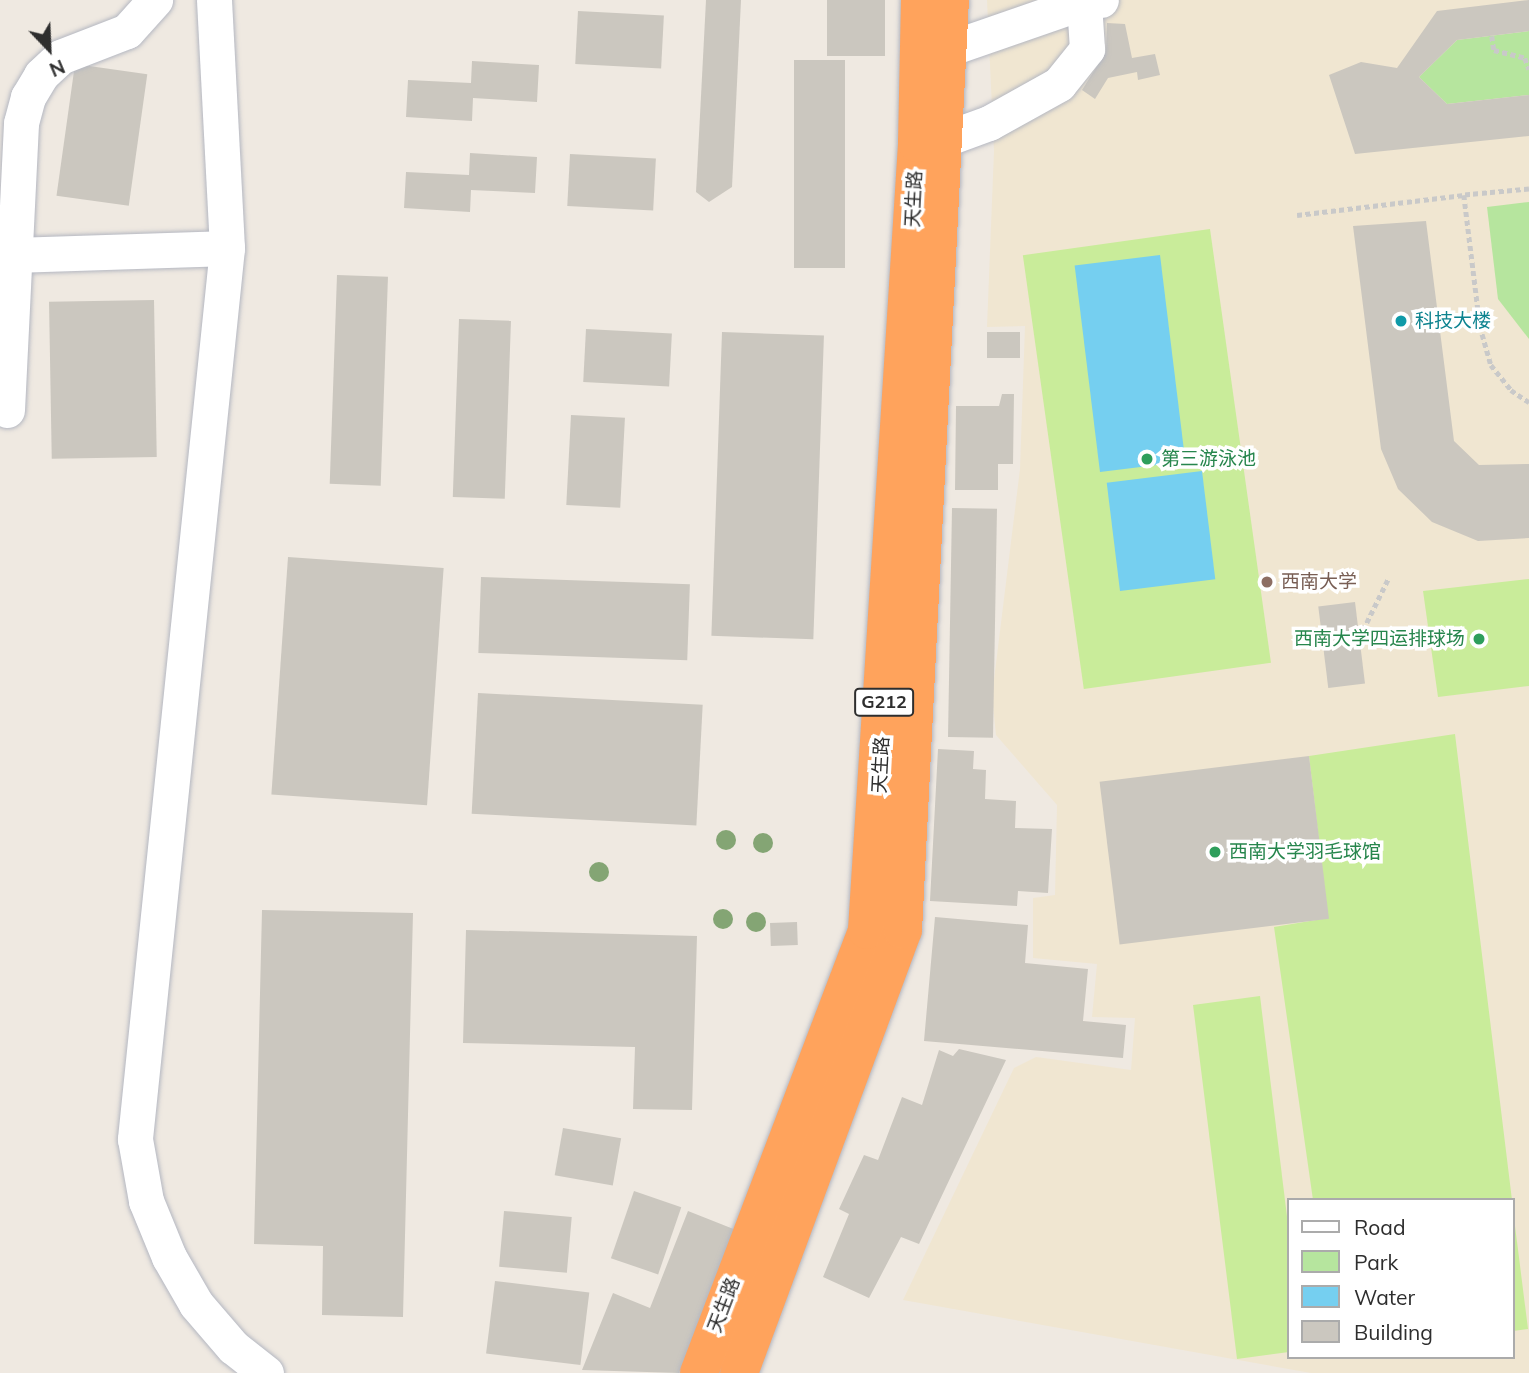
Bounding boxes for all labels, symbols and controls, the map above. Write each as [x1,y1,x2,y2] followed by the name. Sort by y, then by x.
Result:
[14,14,84,84] north arrow
[46,54,69,82] text: N
[901,170,927,228] street label: 天生路
[1415,310,1491,332] place label: 科技大楼
[1393,313,1409,329] marker: 科技大楼
[1161,448,1256,470] place label: 第三游泳池
[1139,451,1155,467] marker: 第三游泳池
[1281,571,1357,593] place label: 西南大学
[1259,574,1275,590] marker: 西南大学
[1294,628,1465,650] place label: 西南大学四运排球场
[1471,631,1487,647] marker: 西南大学四运排球场
[852,688,916,716] road number: G212
[868,736,894,794] street label: 天生路
[1229,841,1381,863] place label: 西南大学羽毛球馆
[1207,844,1223,860] marker: 西南大学羽毛球馆
[1288,1198,1515,1359] legend
[1354,1214,1405,1240] text: Road
[1354,1249,1398,1275] text: Park
[703,1274,745,1336] street label: 天生路
[1354,1284,1415,1310] text: Water
[1354,1319,1433,1345] text: Building

